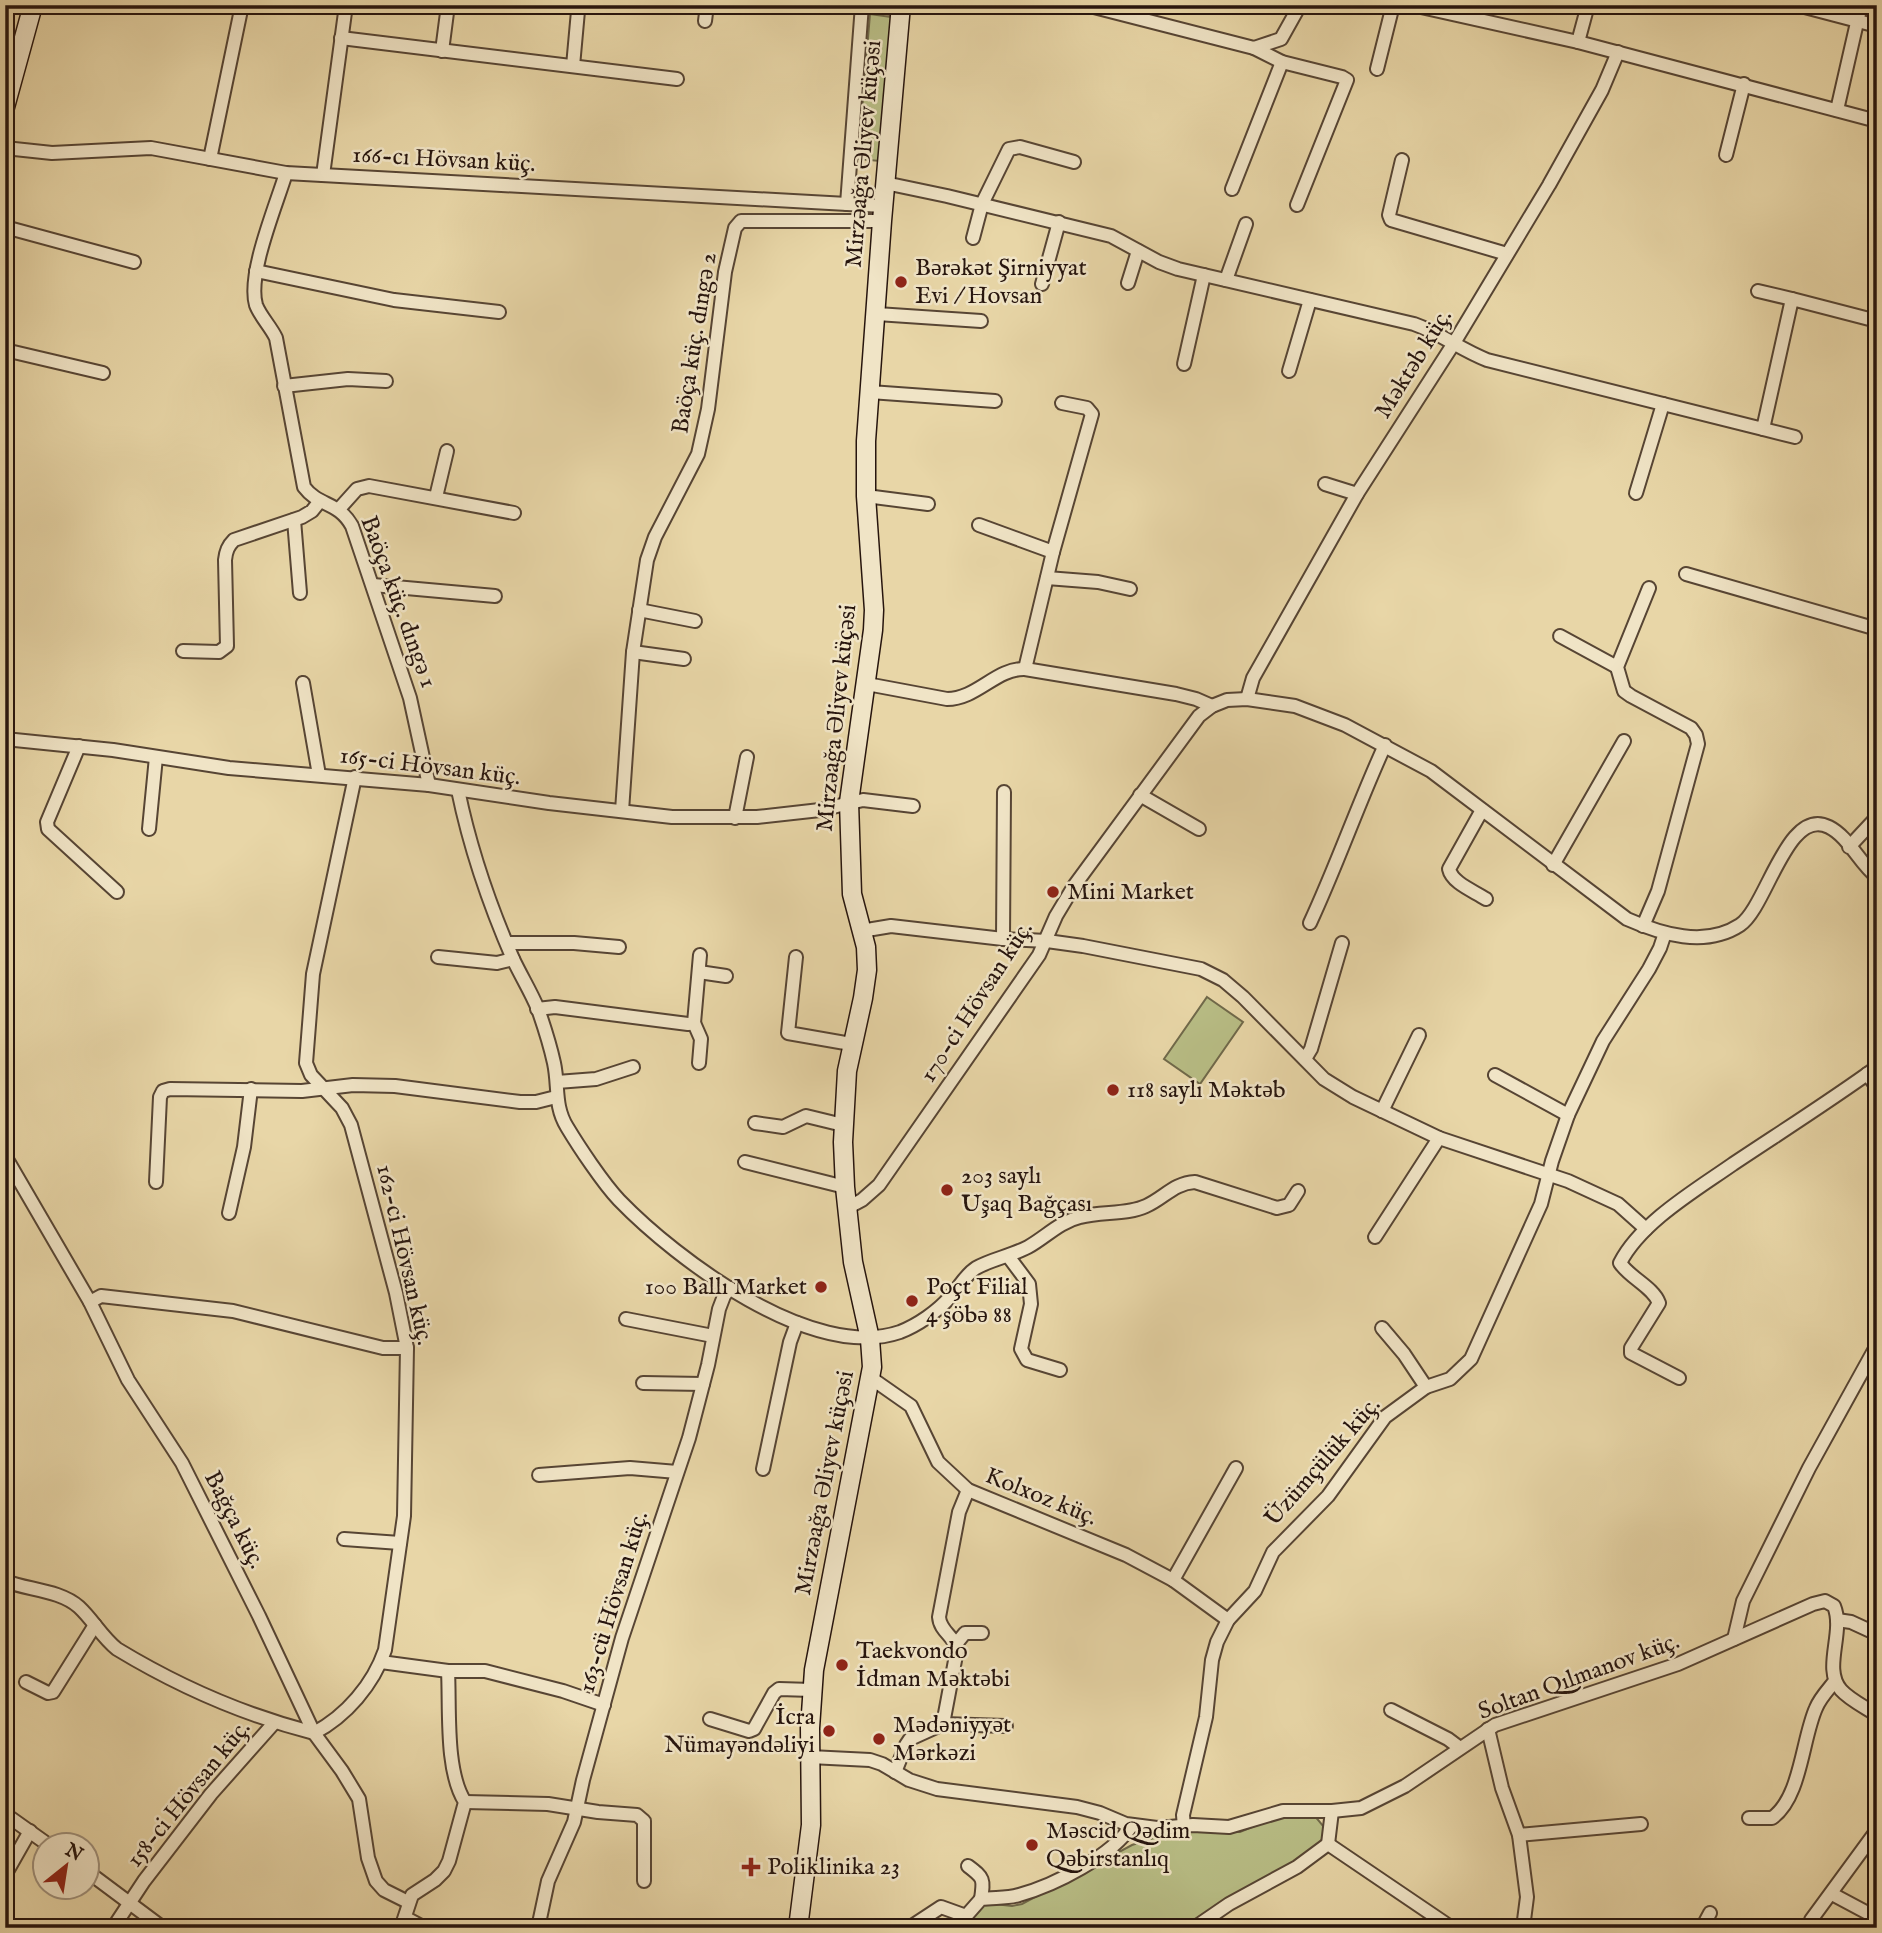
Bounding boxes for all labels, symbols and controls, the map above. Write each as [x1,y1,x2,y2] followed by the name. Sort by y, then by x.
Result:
[839,39,889,269] street label: Mirzəağa Əliyev küçəsi
[352,140,536,180] street label: 166-cı Hövsan küç.
[665,250,725,436] street label: Baöça küç. dıngə 2
[915,253,1087,312] place label: Bərəkət Şirniyyat Evi / Hovsan
[893,274,909,290] marker: Bərəkət Şirniyyat Evi / Hovsan
[1368,303,1460,425] street label: Məktəb küç.
[352,512,444,692] street label: Baöça küç. dıngə 1
[810,603,864,833] street label: Mirzəağa Əliyev küçəsi
[338,741,522,793] street label: 165-ci Hövsan küç.
[1067,877,1194,908] place label: Mini Market
[1045,884,1061,900] marker: Mini Market
[913,915,1041,1089] street label: 170-ci Hövsan küç.
[1127,1075,1286,1106] place label: 118 saylı Məktəb
[1105,1082,1121,1098] marker: 118 saylı Məktəb
[961,1161,1092,1220] place label: 203 saylı Uşaq Bağçası
[368,1162,440,1348] street label: 162-ci Hövsan küç.
[939,1182,955,1198] marker: 203 saylı Uşaq Bağçası
[645,1272,807,1303] place label: 100 Ballı Market
[926,1272,1028,1331] place label: Poçt Filial 4 şöbə 88
[813,1279,829,1295] marker: 100 Ballı Market
[904,1293,920,1309] marker: Poçt Filial 4 şöbə 88
[788,1368,862,1598] street label: Mirzəağa Əliyev küçəsi
[1258,1391,1388,1533] street label: Üzümçülük küç.
[980,1461,1102,1533] street label: Kolxoz küç.
[196,1466,272,1574] street label: Bağça küç.
[572,1507,656,1697] street label: 163-cü Hövsan küç.
[1474,1626,1684,1728] street label: Soltan Qılmanov küç.
[856,1636,1010,1695] place label: Taekvondo İdman Məktəbi
[834,1657,850,1673] marker: Taekvondo İdman Məktəbi
[664,1702,816,1761] place label: İcra Nümayəndəliyi
[893,1710,1011,1769] place label: Mədəniyyət Mərkəzi
[120,1714,258,1874] street label: 158-ci Hövsan küç.
[821,1723,837,1739] marker: İcra Nümayəndəliyi
[871,1731,887,1747] marker: Mədəniyyət Mərkəzi
[1046,1816,1190,1875] place label: Məscid Qədim Qəbirstanlıq
[32,1832,102,1902] north arrow
[1024,1837,1040,1853] marker: Məscid Qədim Qəbirstanlıq
[60,1838,87,1868] text: N
[767,1852,900,1883] place label: Poliklinika 23
[741,1857,761,1877] marker: Poliklinika 23

